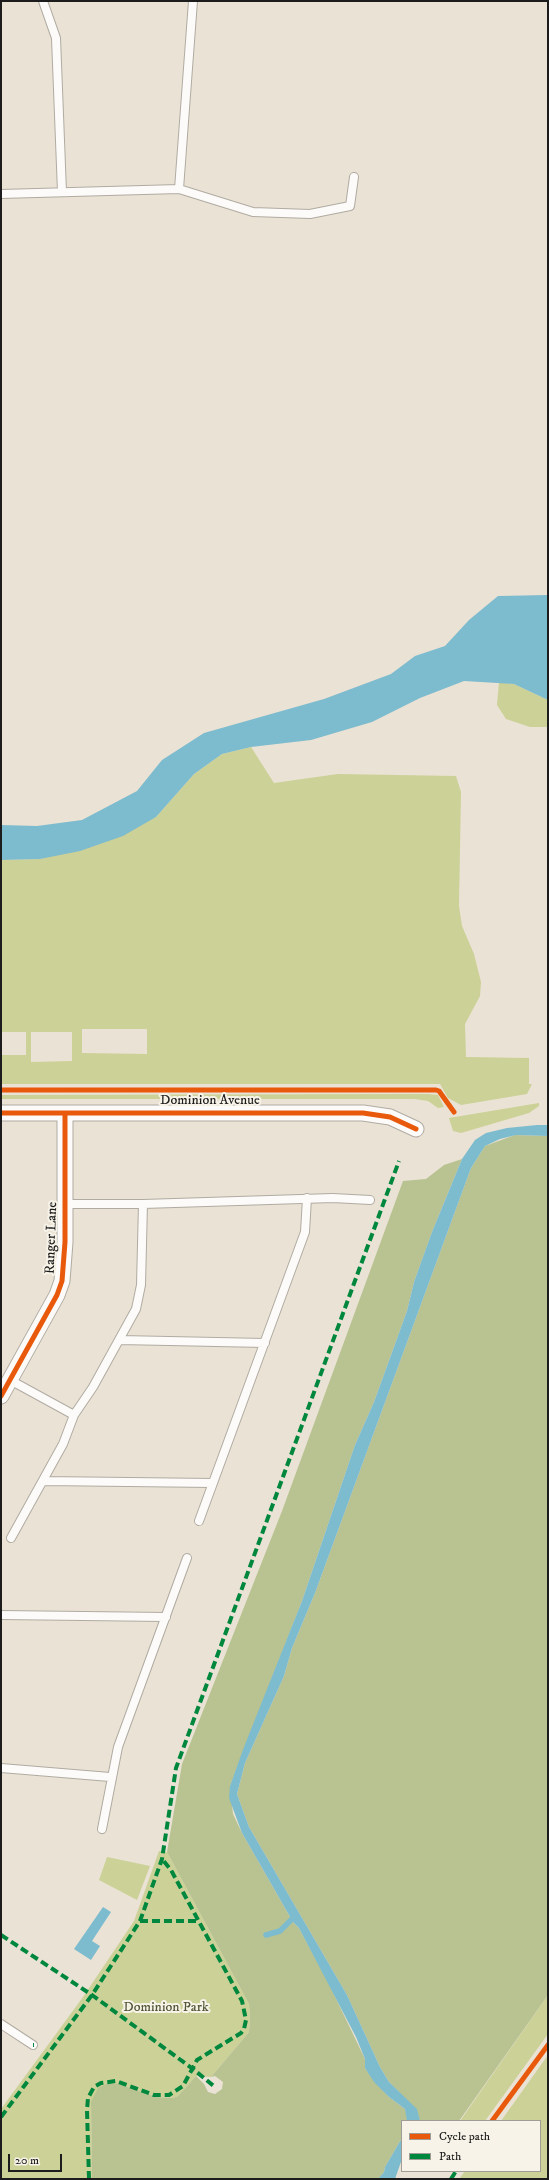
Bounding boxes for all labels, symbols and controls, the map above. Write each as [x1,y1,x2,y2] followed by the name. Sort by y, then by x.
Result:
[160,1093,260,1109] street label: Dominion Avenue
[42,1201,62,1275] street label: Ranger Lane
[123,2000,209,2016] park label: Dominion Park
[401,2120,541,2172] legend
[439,2129,490,2144] text: Cycle path
[10,2146,64,2172] scale bar
[439,2149,461,2164] text: Path
[15,2153,39,2168] text: 20 m

